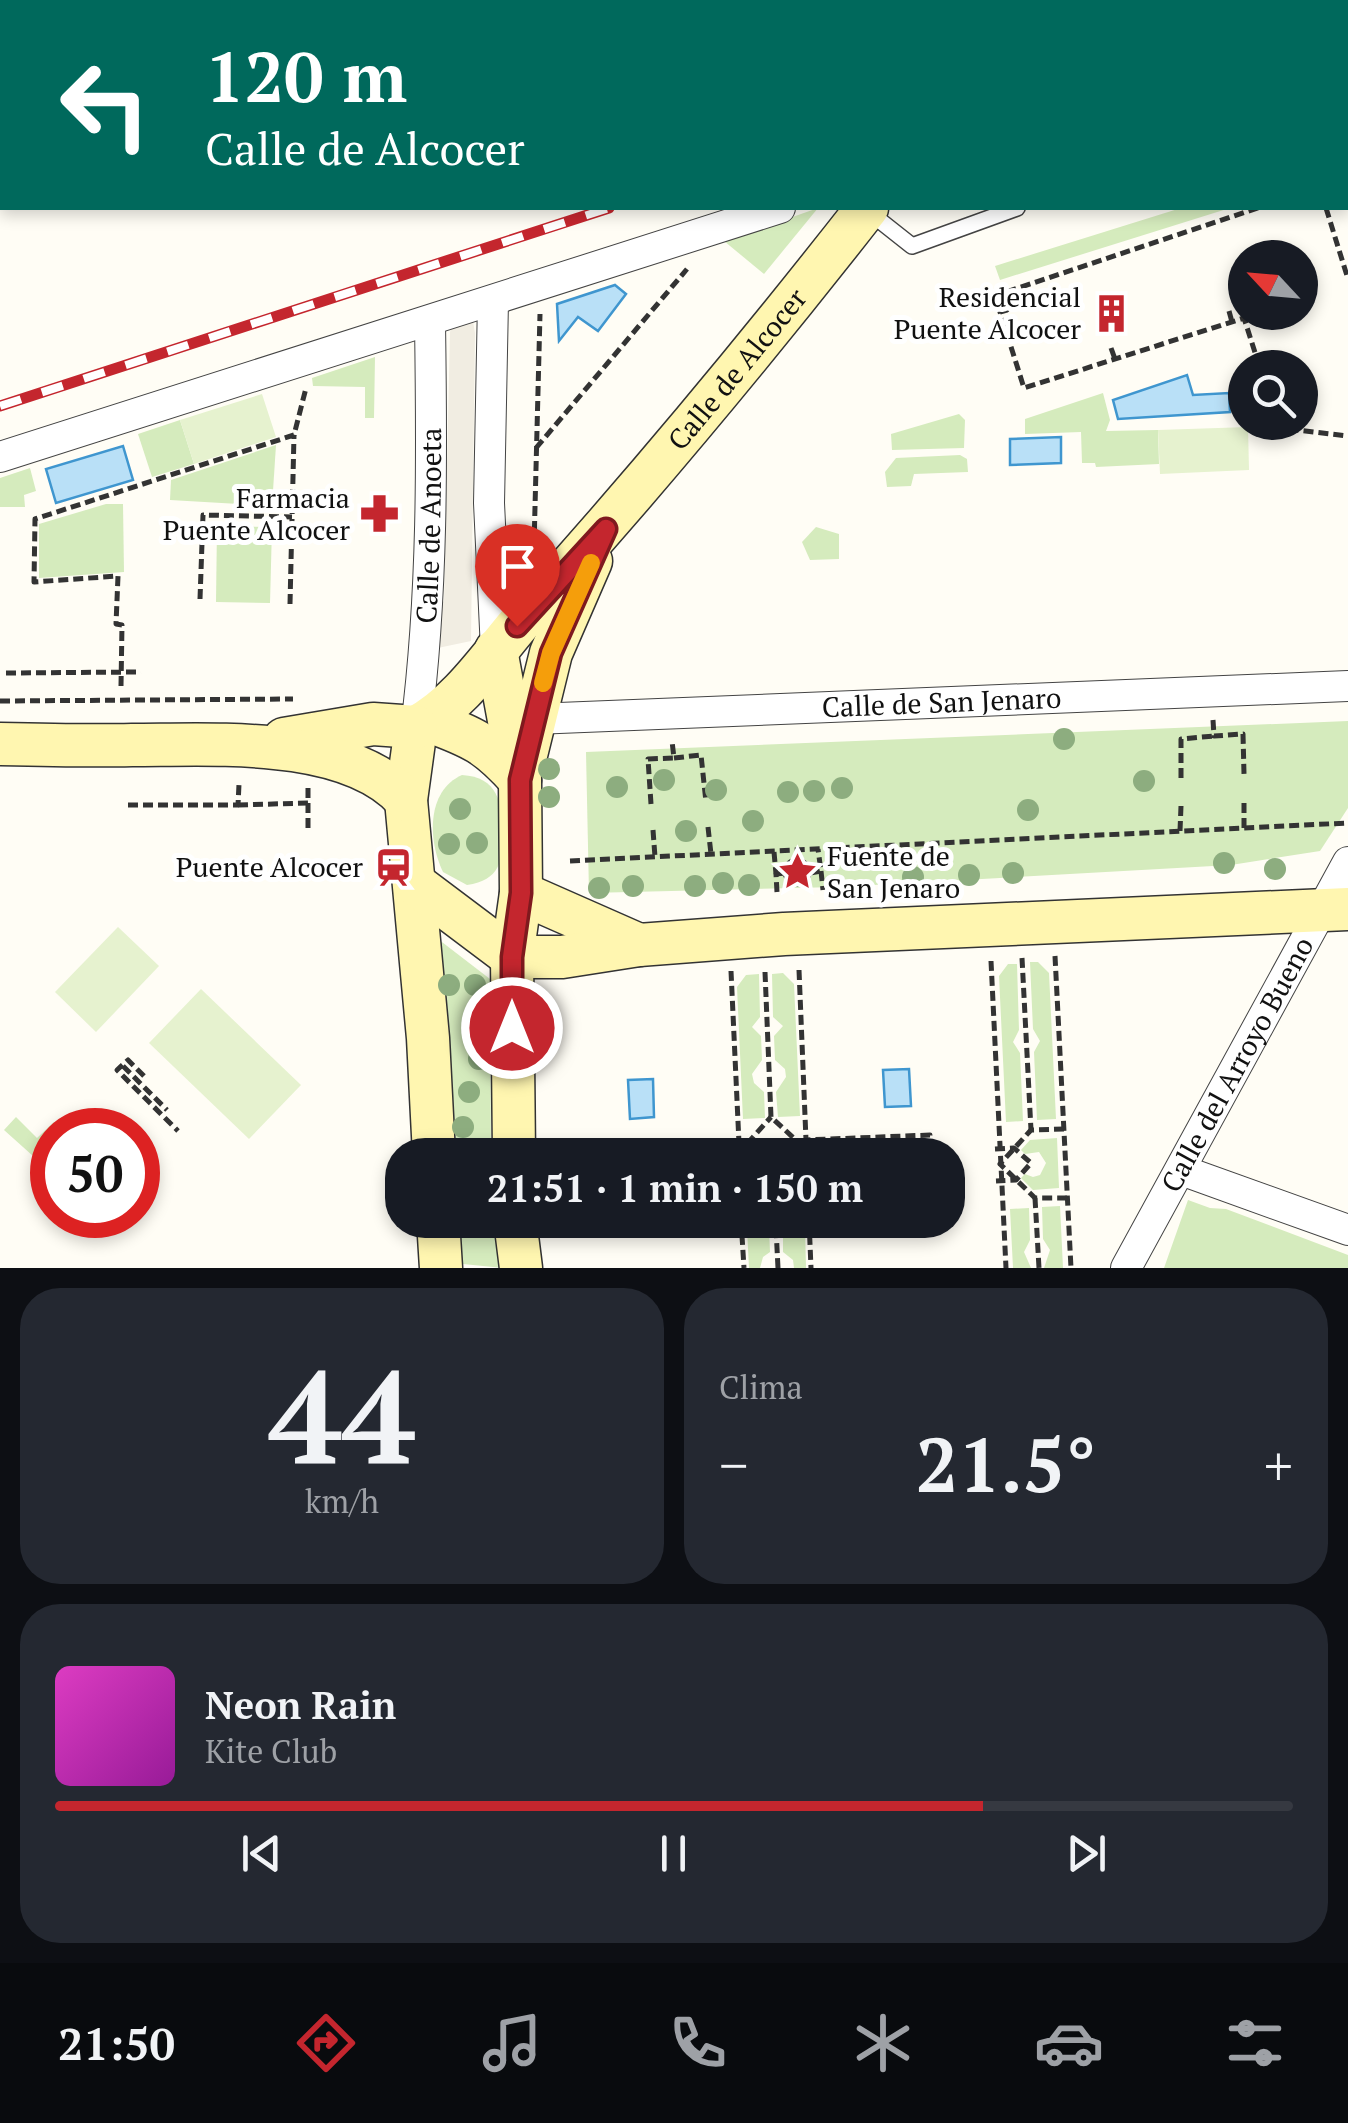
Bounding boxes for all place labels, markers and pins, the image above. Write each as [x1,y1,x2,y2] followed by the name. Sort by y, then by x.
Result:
[894,278,1081,347] place label: Residencial Puente Alcocer
[1090,292,1132,334] building icon: Residencial Puente Alcocer
[163,479,350,548] place label: Farmacia Puente Alcocer
[359,493,401,535] pharmacy icon: Farmacia Puente Alcocer
[475,524,560,627] pin
[827,837,960,906] place label: Fuente de San Jenaro
[372,846,414,888] station icon: Puente Alcocer
[176,848,363,885] place label: Puente Alcocer
[776,851,818,893] place icon: Fuente de San Jenaro

